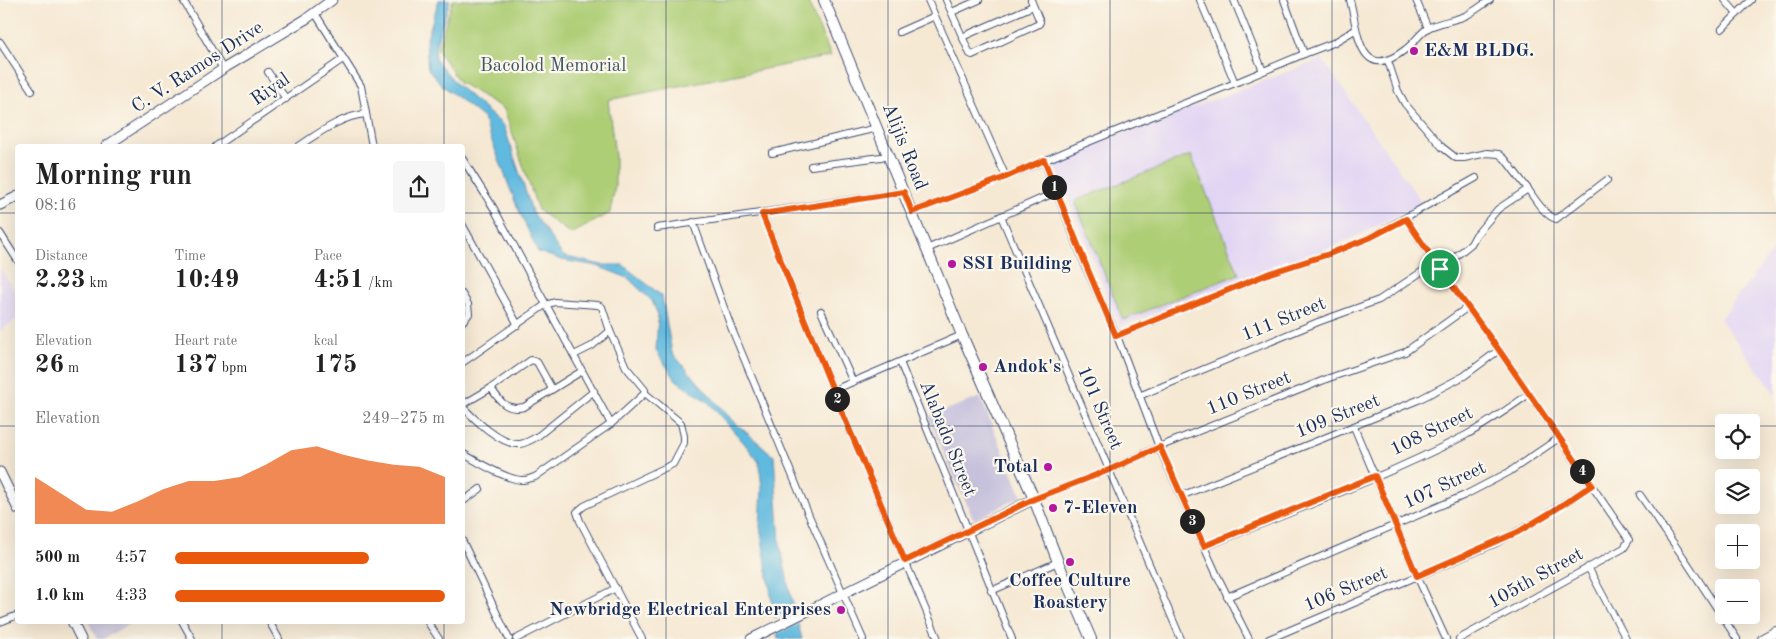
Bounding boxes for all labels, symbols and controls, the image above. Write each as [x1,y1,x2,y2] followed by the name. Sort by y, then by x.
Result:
[129,19,267,117] street label: C. V. Ramos Drive
[1424,42,1534,61] place label: E&M BLDG.
[1408,45,1420,57] marker: E&M BLDG.
[480,57,626,76] park label: Bacolod Memorial
[248,70,294,110] street label: Riyal
[878,101,930,193] street label: Alijis Road
[393,161,445,213] button: share
[35,163,192,191] text: Morning run
[1042,174,1066,200] pin: 1
[1050,180,1059,194] text: 1
[35,198,77,214] text: 08:16
[1419,248,1461,290] pin
[35,249,88,263] text: Distance
[174,249,206,263] text: Time
[314,249,342,263] text: Pace
[962,255,1072,274] place label: SSI Building
[1426,255,1454,283] icon: arrive
[946,258,958,270] marker: SSI Building
[35,268,86,293] text: 2.23
[174,268,239,293] text: 10:49
[314,268,364,293] text: 4:51
[86,276,108,290] text: km
[364,276,393,290] text: /km
[1239,295,1329,345] street label: 111 Street
[35,334,92,348] text: Elevation
[174,334,237,348] text: Heart rate
[314,334,338,348] text: kcal
[35,353,64,378] text: 26
[174,353,218,378] text: 137
[314,353,357,378] text: 175
[993,358,1061,377] place label: Andok's
[64,361,79,375] text: m
[218,361,247,375] text: bpm
[977,361,989,373] marker: Andok's
[1073,363,1125,453] street label: 101 Street
[1204,369,1294,419] street label: 110 Street
[915,378,979,500] street label: Alabado Street
[824,386,850,412] pin: 2
[833,392,842,406] text: 2
[1293,392,1383,442] street label: 109 Street
[1388,404,1476,460] street label: 108 Street
[35,411,100,427] text: Elevation
[362,411,445,427] text: 249–275 m
[1715,414,1760,624] map controls
[1715,414,1760,459] button: locate
[994,458,1038,477] place label: Total
[1570,458,1594,484] pin: 4
[1401,459,1489,513] street label: 107 Street
[1042,461,1054,473] marker: Total
[1578,464,1587,478] text: 4
[1715,469,1760,514] button: layers
[1063,499,1138,518] place label: 7-Eleven
[1047,502,1059,514] marker: 7-Eleven
[1180,508,1204,534] pin: 3
[1188,514,1197,528] text: 3
[1715,524,1760,569] button: +
[1485,545,1587,613] street label: 105th Street
[35,550,80,566] text: 500 m
[115,550,147,566] text: 4:57
[1064,556,1076,568] marker: Coffee Culture Roastery
[1301,564,1391,616] street label: 106 Street
[1009,572,1131,613] place label: Coffee Culture Roastery
[1715,579,1760,624] button: −
[35,588,84,604] text: 1.0 km
[115,588,147,604] text: 4:33
[549,601,831,620] place label: Newbridge Electrical Enterprises
[835,604,847,616] marker: Newbridge Electrical Enterprises

